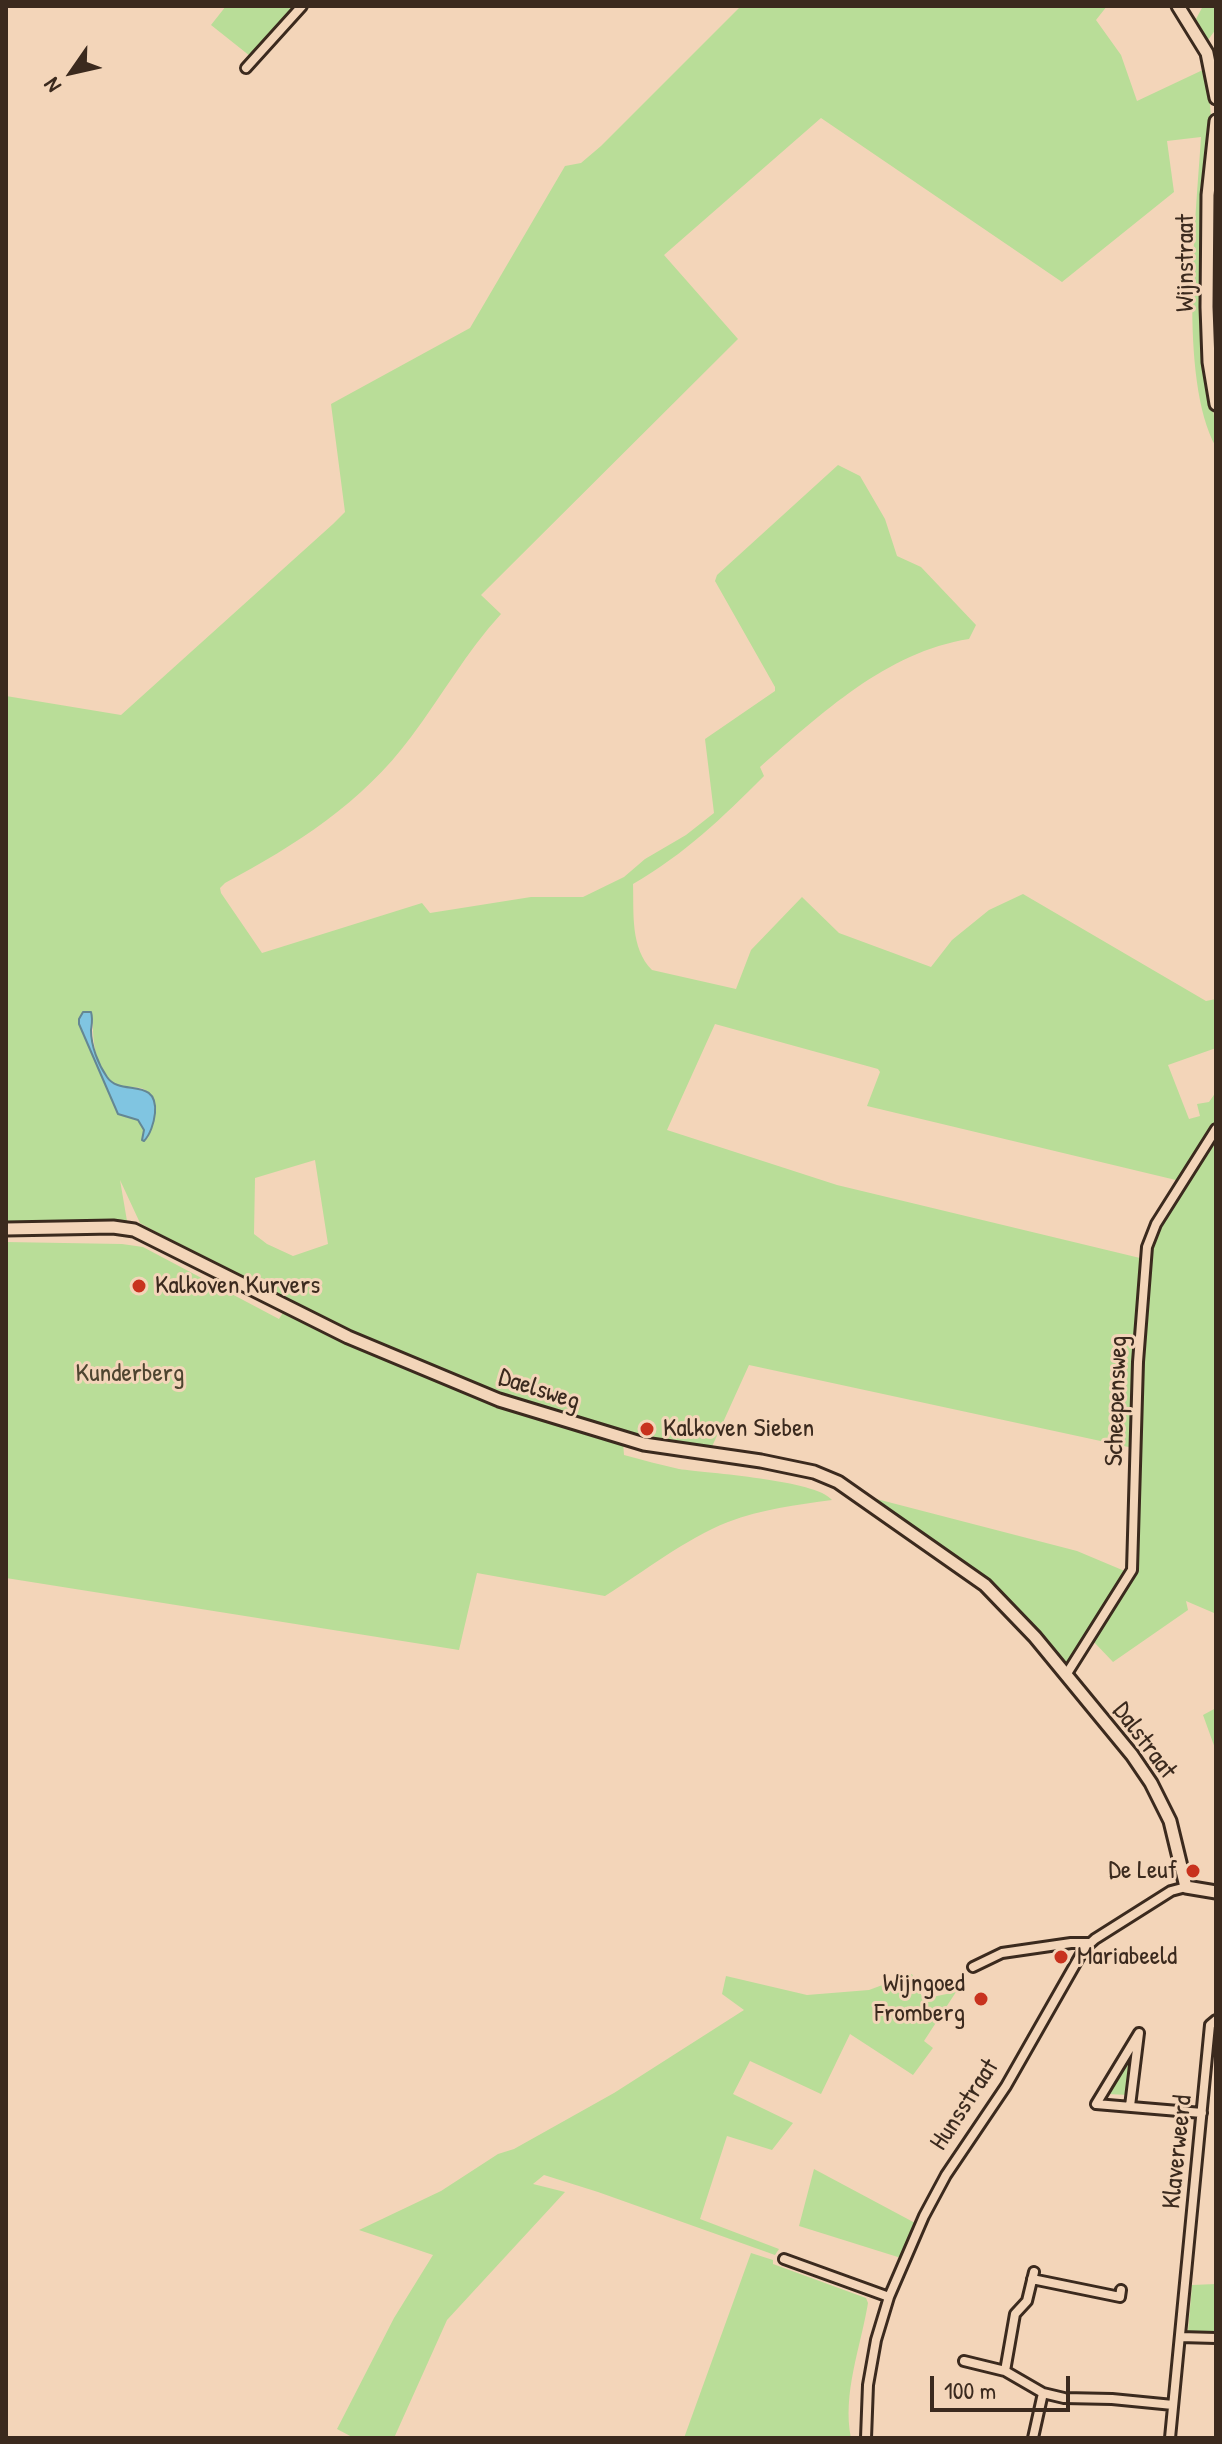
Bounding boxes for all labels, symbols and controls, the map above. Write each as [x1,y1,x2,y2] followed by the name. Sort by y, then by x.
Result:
[32,32,112,112] north arrow
[36,72,68,99] text: N
[1170,214,1202,312] street label: Wijnstraat
[155,1270,320,1302] place label: Kalkoven Kurvers
[130,1277,148,1295] marker: Kalkoven Kurvers
[1099,1335,1135,1467] street label: Scheepensweg
[76,1358,184,1390] park label: Kunderberg
[494,1362,584,1418] street label: Daelsweg
[663,1413,814,1445] place label: Kalkoven Sieben
[638,1420,656,1438] marker: Kalkoven Sieben
[1105,1697,1183,1785] street label: Dalstraat
[1109,1855,1177,1887] place label: De Leuf
[1184,1862,1202,1880] marker: De Leuf
[1077,1941,1177,1973] place label: Mariabeeld
[1052,1948,1070,1966] marker: Mariabeeld
[874,1968,965,2030] place label: Wijngoed Fromberg
[972,1990,990,2008] marker: Wijngoed Fromberg
[924,2053,1006,2157] street label: Hunsstraat
[1157,2094,1199,2210] street label: Klaverweerd
[934,2360,1074,2410] scale bar
[944,2374,996,2406] text: 100 m

